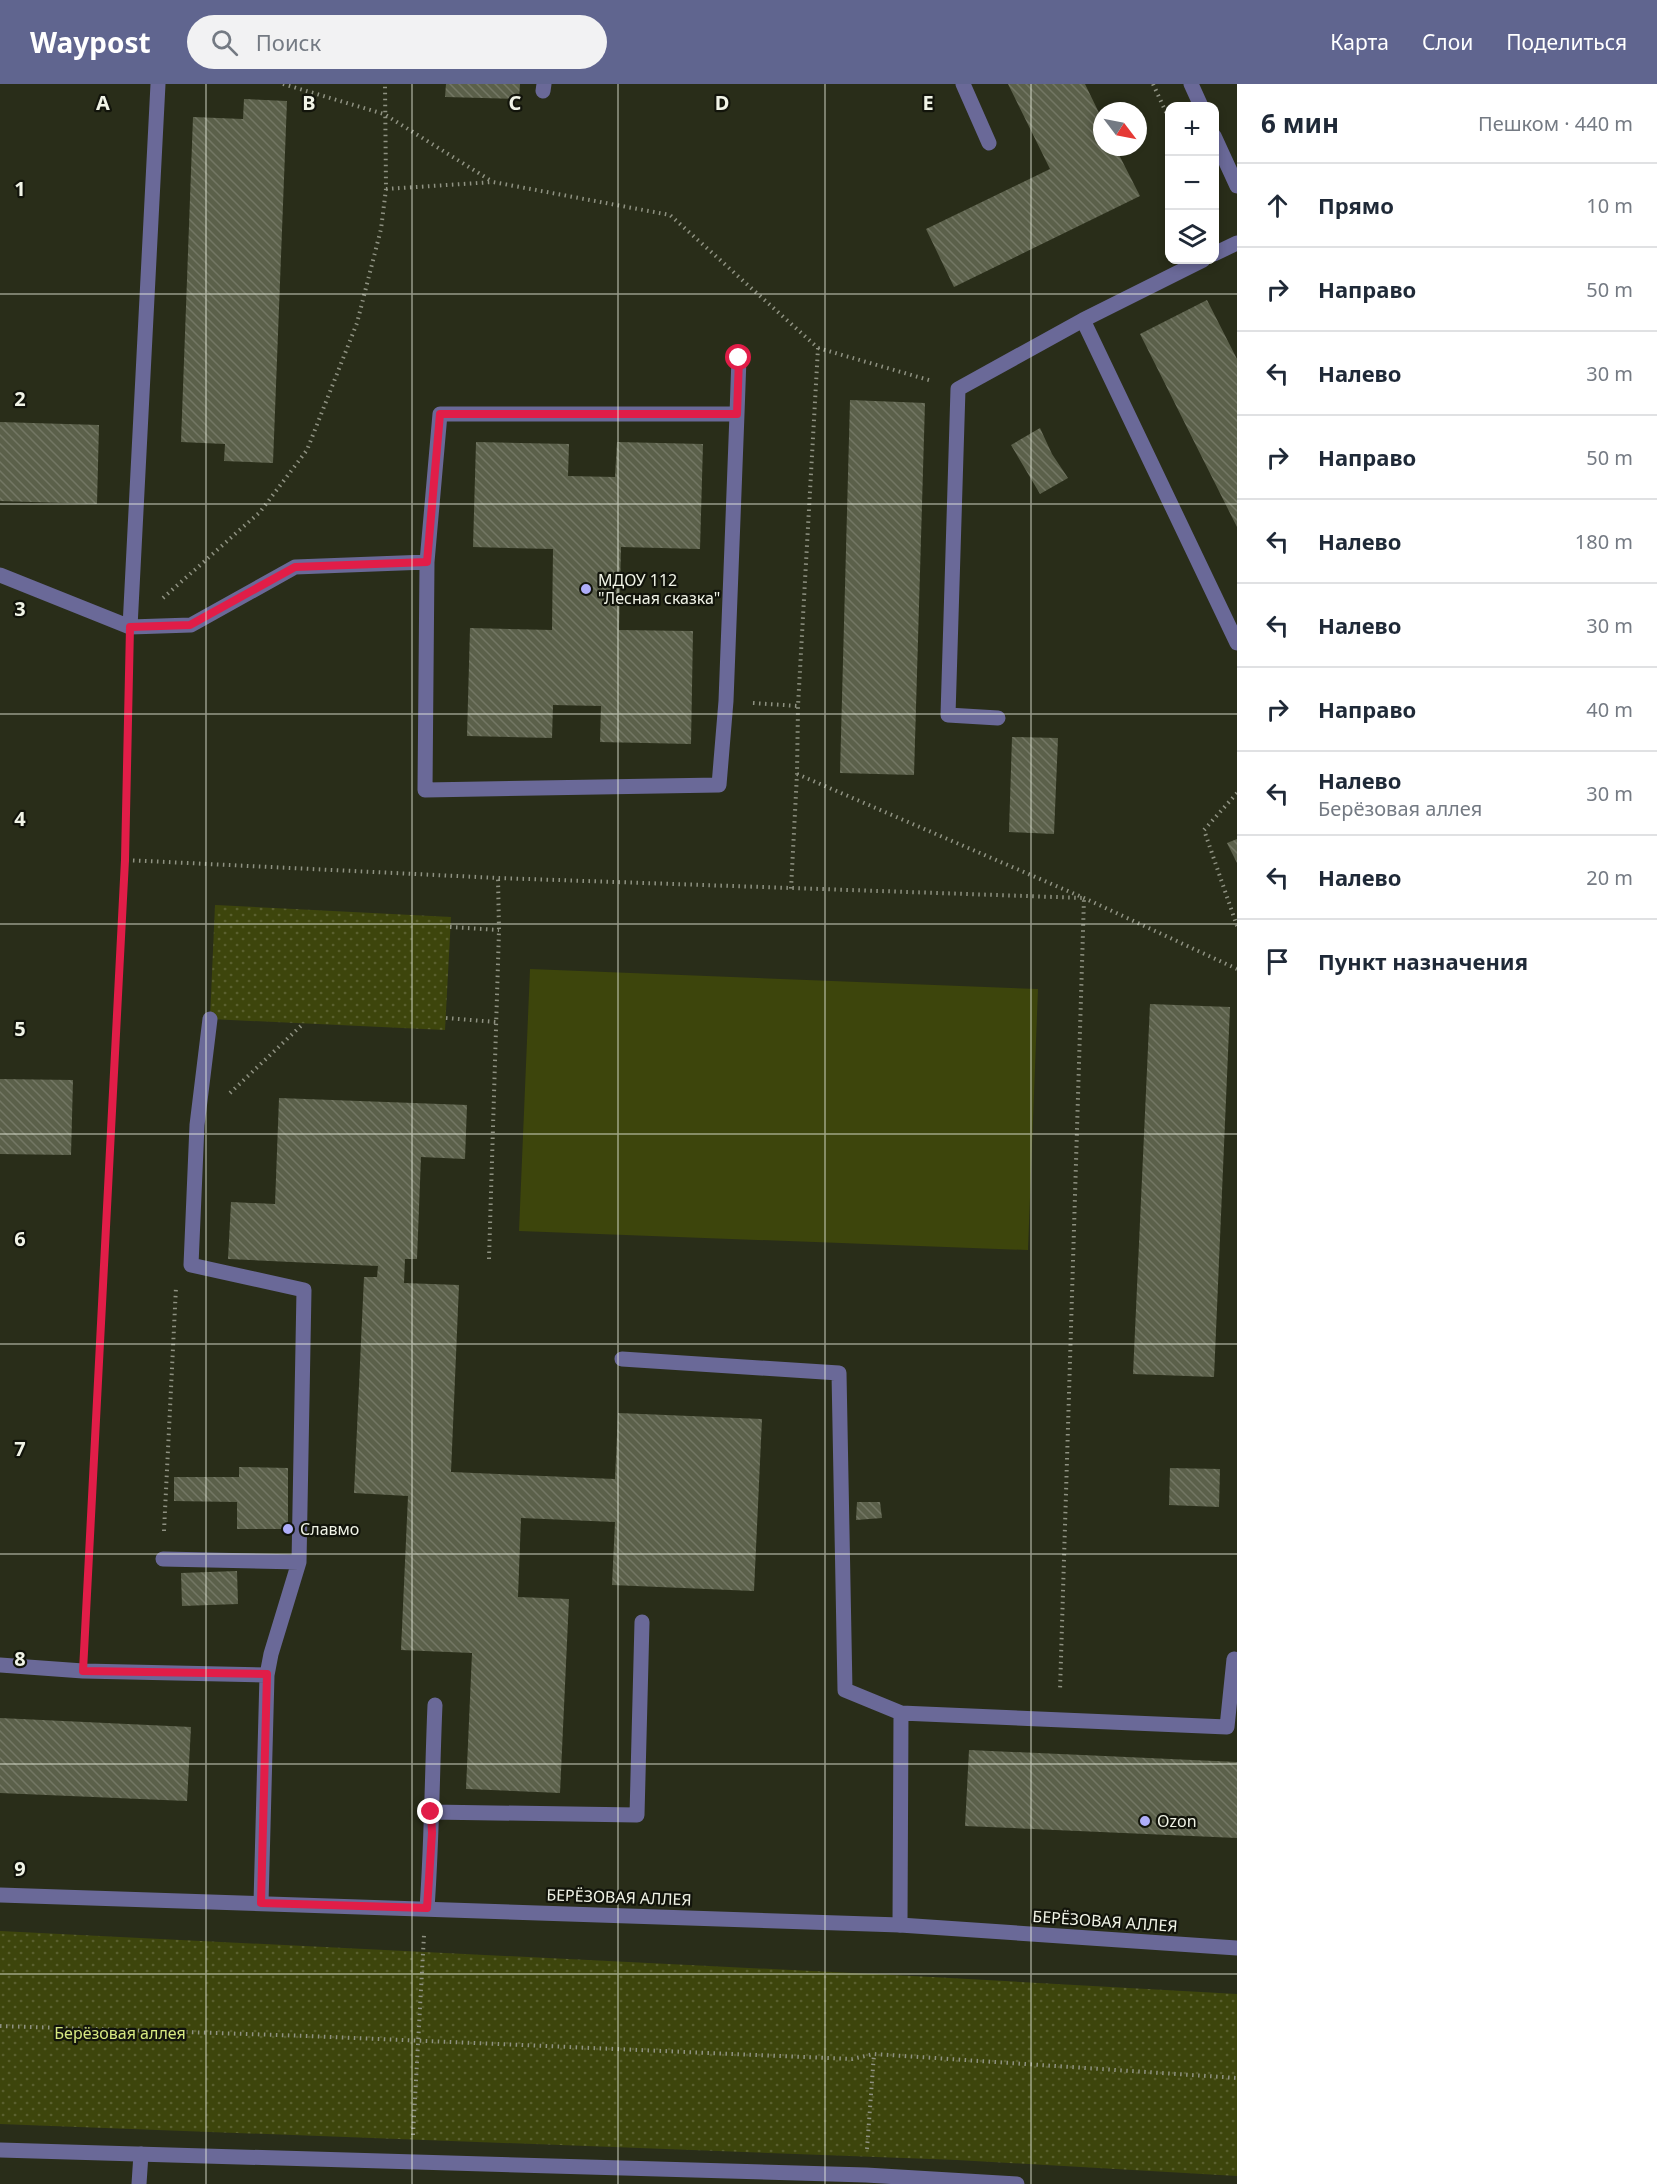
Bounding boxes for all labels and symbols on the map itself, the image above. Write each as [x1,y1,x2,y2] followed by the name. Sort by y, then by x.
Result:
[96,89,110,116] text: A
[302,89,316,116] text: B
[509,89,522,116] text: C
[715,89,729,116] text: D
[922,89,934,116] text: E
[1093,102,1147,156] north arrow
[14,175,26,202] text: 1
[725,344,751,370] route start
[14,385,26,412] text: 2
[598,569,720,609] place label: МДОУ 112 "Лесная сказка"
[579,582,593,596] marker: МДОУ 112 "Лесная сказка"
[14,595,26,622] text: 3
[14,805,26,832] text: 4
[14,1015,26,1042] text: 5
[14,1225,26,1252] text: 6
[14,1435,26,1462] text: 7
[300,1518,359,1540] place label: Славмо
[281,1522,295,1536] marker: Славмо
[14,1645,26,1672] text: 8
[417,1798,443,1824] route end
[1157,1810,1197,1832] place label: Ozon
[1138,1814,1152,1828] marker: Ozon
[14,1855,26,1882] text: 9
[546,1883,692,1911] street label: БЕРЁЗОВАЯ АЛЛЕЯ
[1032,1905,1178,1937] street label: БЕРЁЗОВАЯ АЛЛЕЯ
[54,2022,186,2044] park label: Берёзовая аллея

